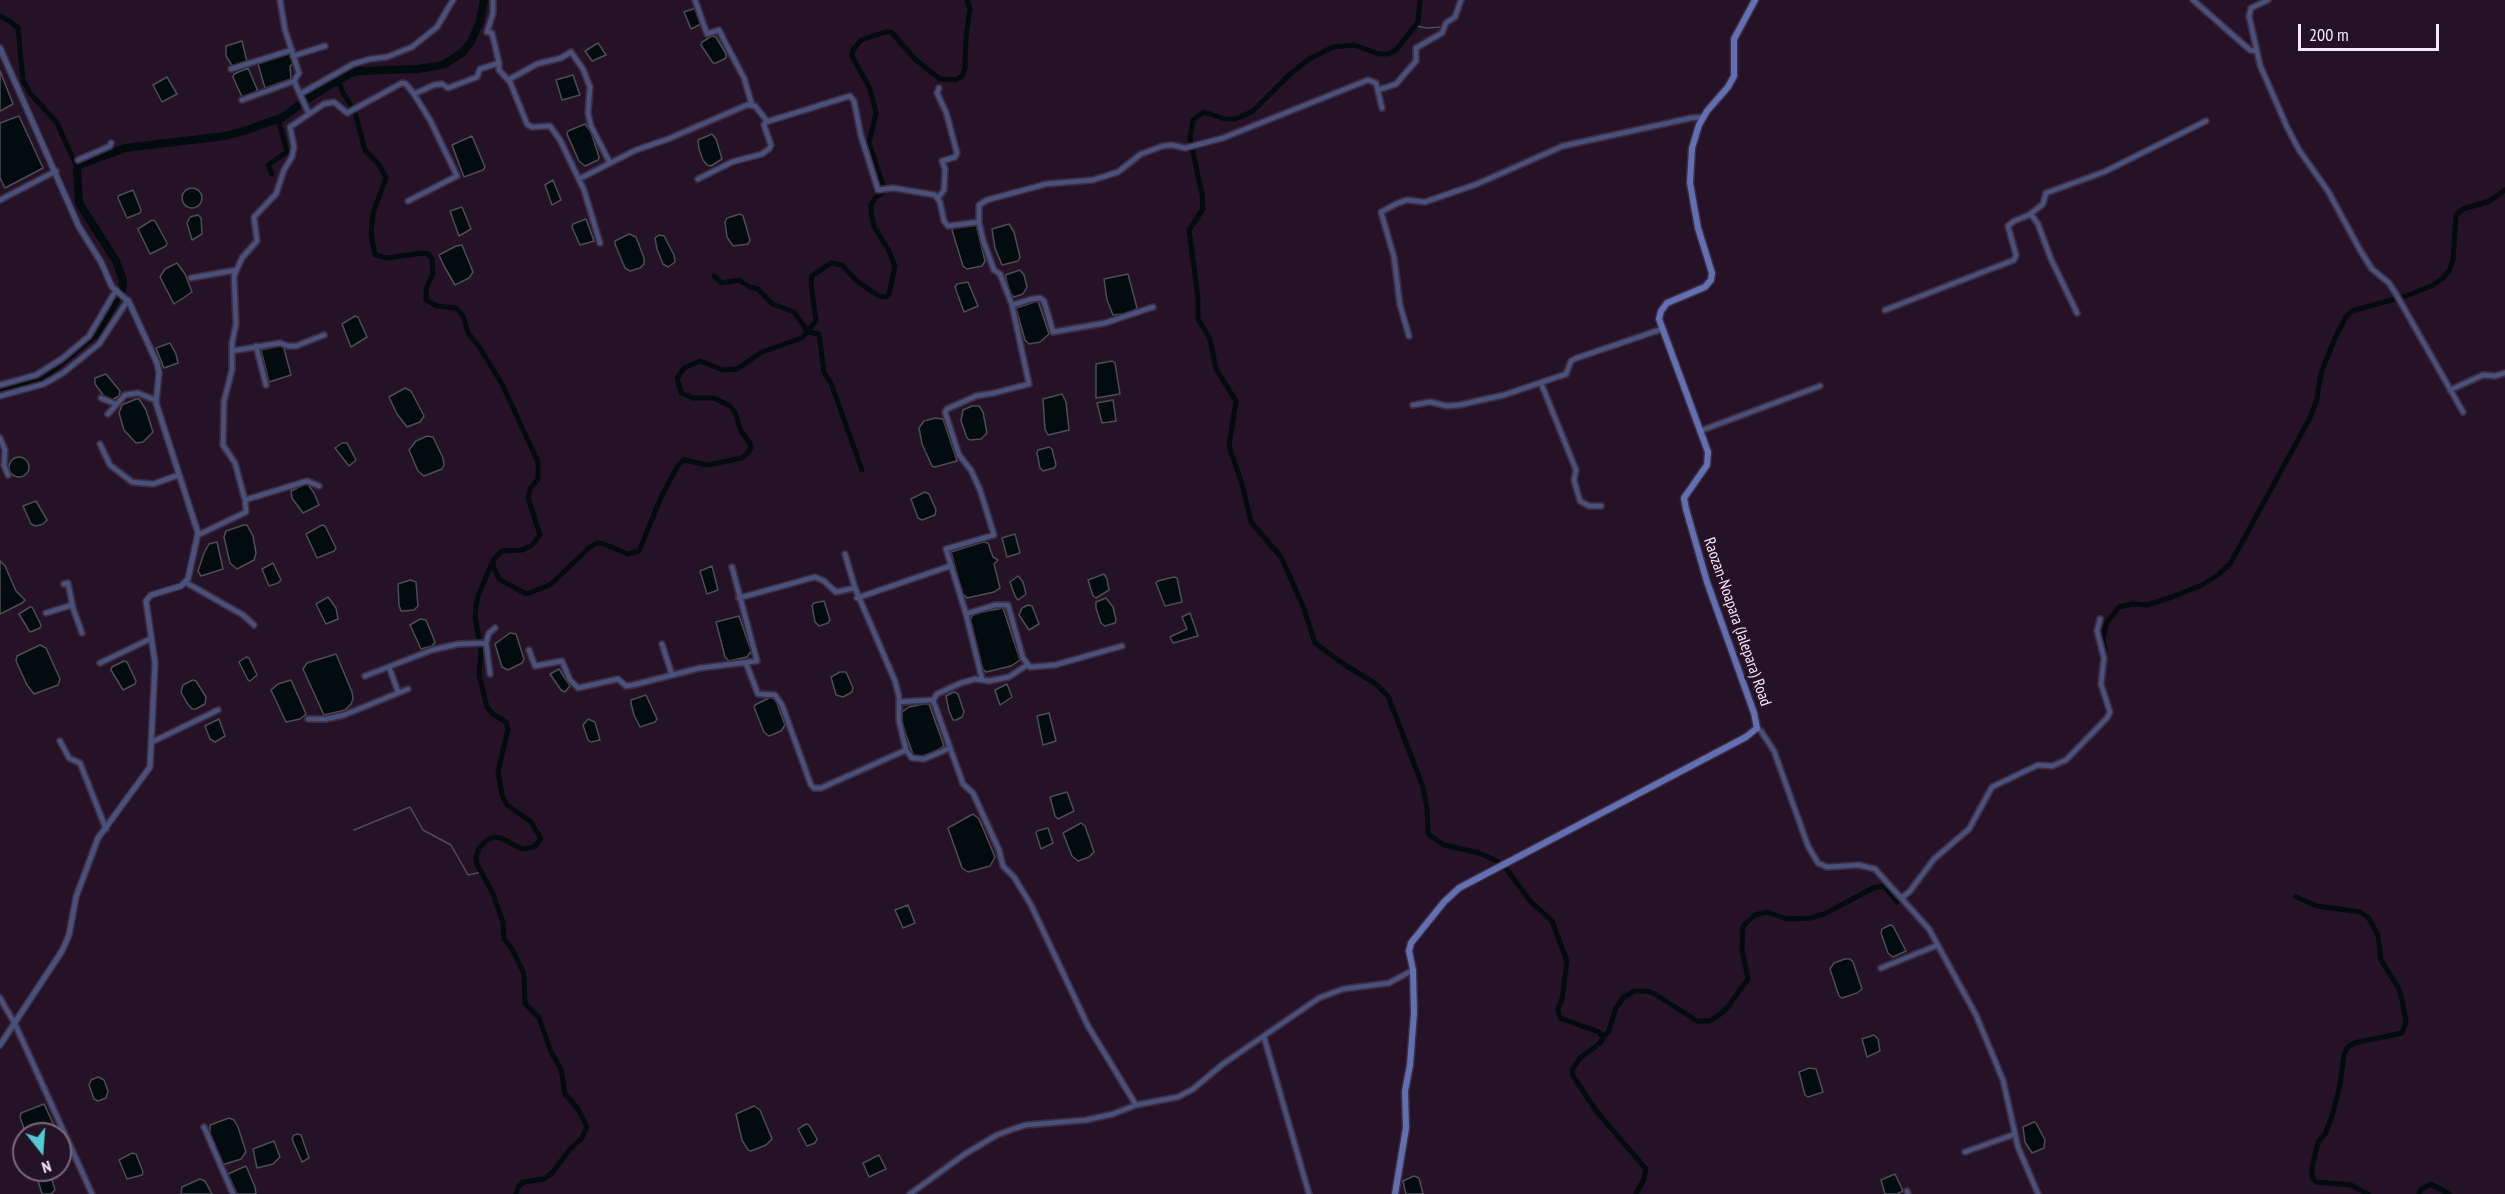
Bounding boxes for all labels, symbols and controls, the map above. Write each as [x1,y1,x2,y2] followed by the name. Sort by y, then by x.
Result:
[2301,12,2442,50] scale bar
[2309,23,2349,46] text: 200 m
[1699,535,1775,709] street label: Raozan-Noapara (Jalepara) Road
[12,1122,72,1182] north arrow
[40,1156,54,1178] text: N

